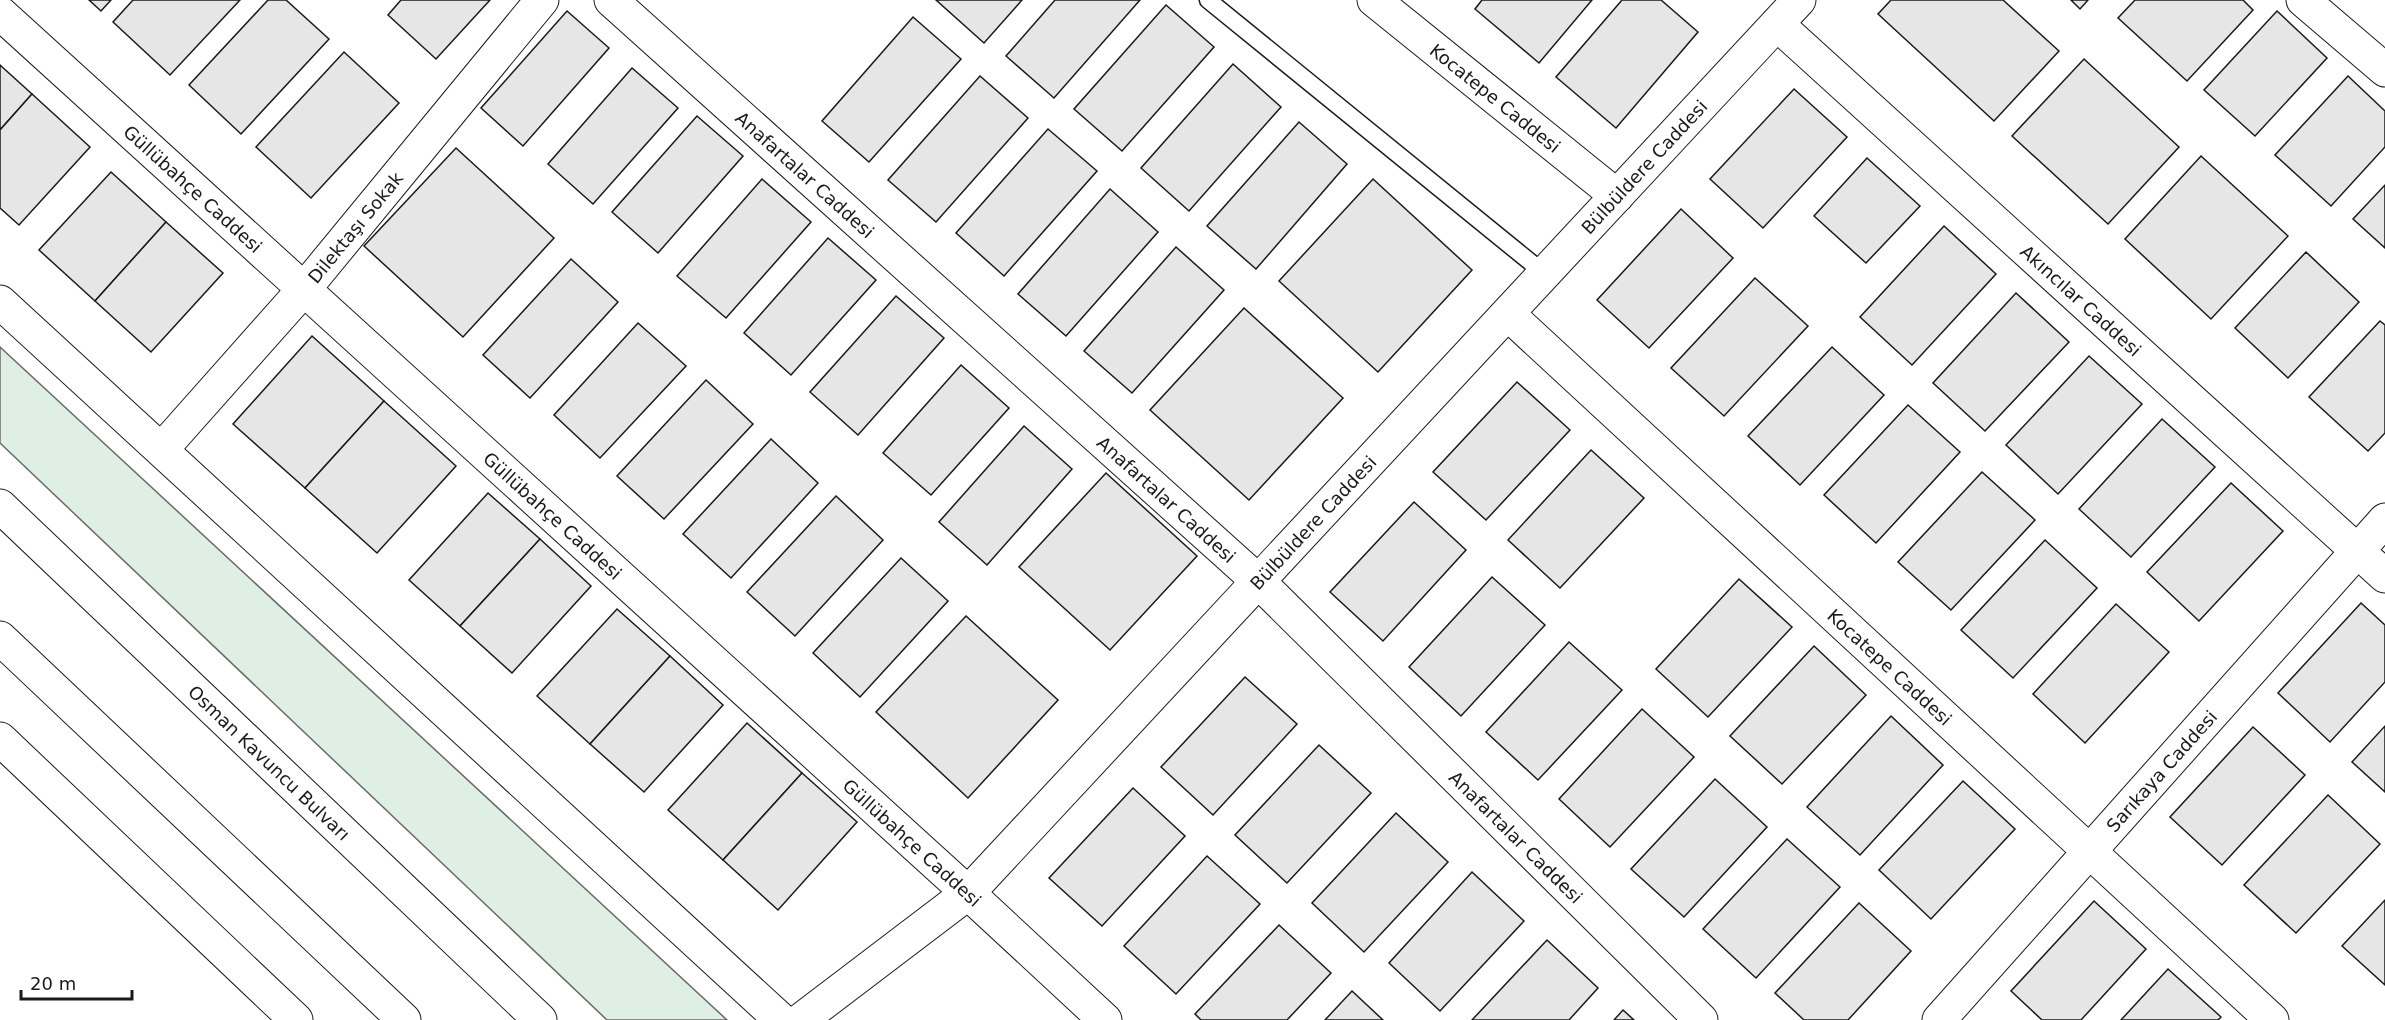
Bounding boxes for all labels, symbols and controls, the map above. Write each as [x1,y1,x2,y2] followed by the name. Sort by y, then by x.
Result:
[1426,39,1565,157] street label: Kocatepe Caddesi
[1577,95,1711,238] street label: Bülbüldere Caddesi
[732,107,879,242] street label: Anafartalar Caddesi
[120,120,267,257] street label: Güllübahçe Caddesi
[303,167,407,287] street label: Dilektaşı Sokak
[2017,240,2146,360] street label: Akıncılar Caddesi
[1093,432,1240,567] street label: Anafartalar Caddesi
[479,447,626,584] street label: Güllübahçe Caddesi
[1246,451,1380,594] street label: Bülbüldere Caddesi
[1824,604,1956,729] street label: Kocatepe Caddesi
[184,681,355,844] street label: Osman Kavuncu Bulvarı
[2102,706,2221,836] street label: Sarıkaya Caddesi
[1445,766,1587,907] street label: Anafartalar Caddesi
[839,774,986,911] street label: Güllübahçe Caddesi
[21,963,132,1001] scale bar
[30,973,76,994] text: 20 m

